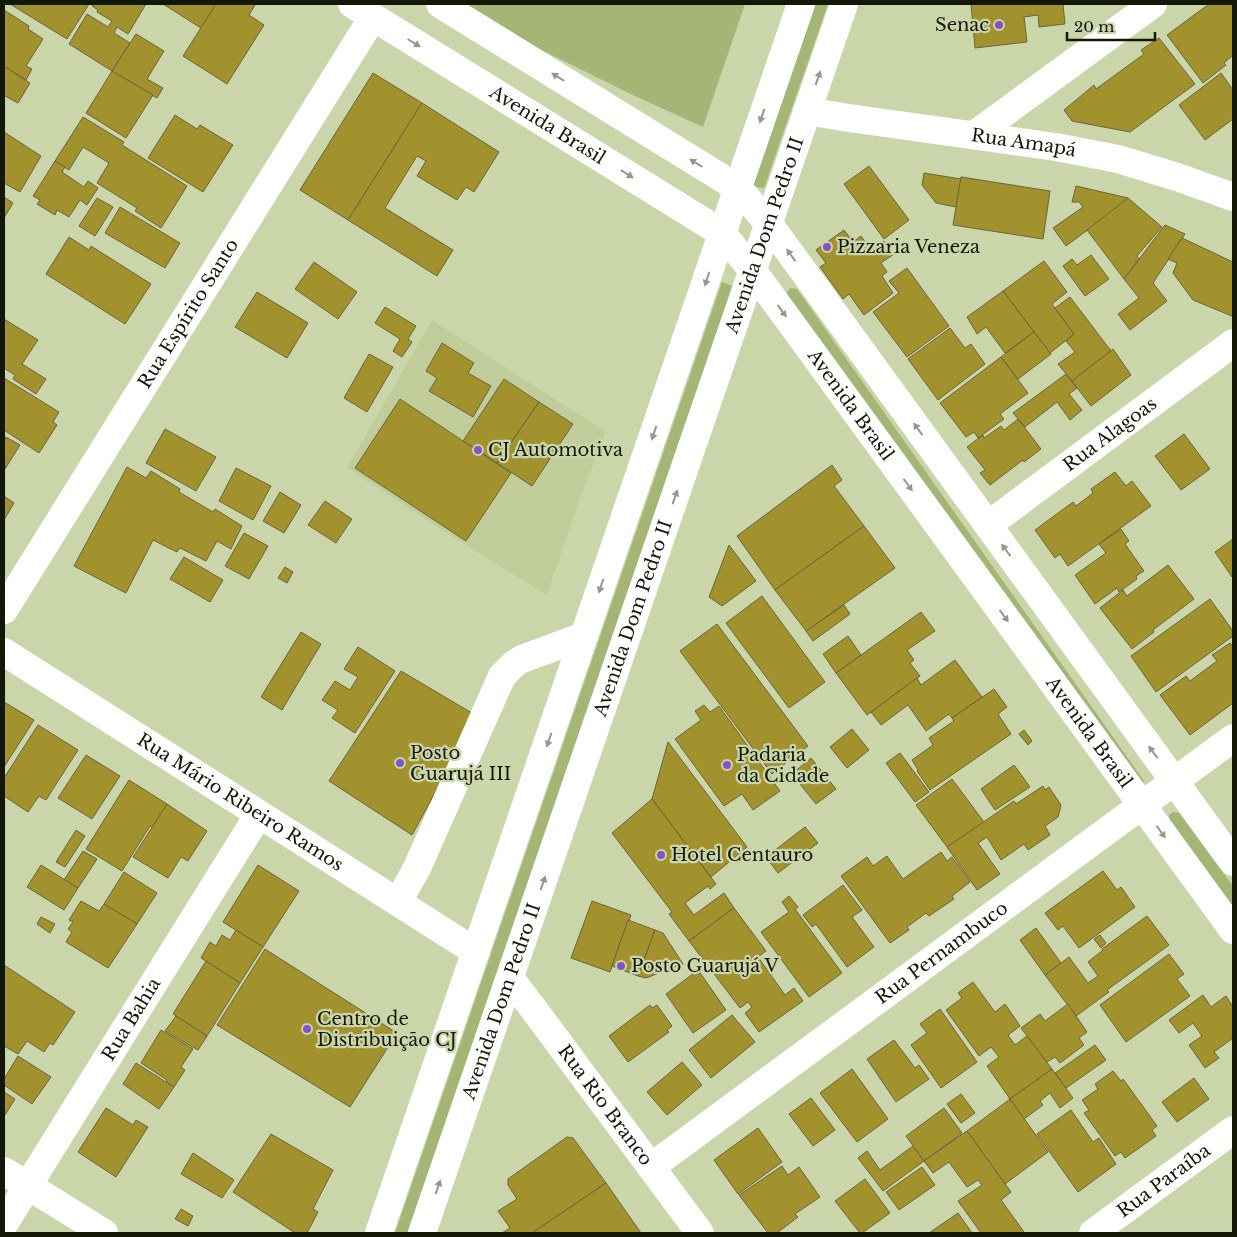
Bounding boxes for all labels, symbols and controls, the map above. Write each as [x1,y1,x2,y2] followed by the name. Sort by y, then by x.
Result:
[1067,10,1154,42] scale bar
[935,14,989,36] place label: Senac
[1074,17,1114,36] text: 20 m
[993,19,1005,31] marker: Senac
[408,38,421,47] one-way arrow
[815,71,823,86] one-way arrow
[551,73,565,82] one-way arrow
[485,80,610,169] street label: Avenida Brasil
[758,109,766,124] one-way arrow
[970,124,1078,162] street label: Rua Amapá
[720,134,809,337] street label: Avenida Dom Pedro II
[690,158,703,167] one-way arrow
[620,169,634,179] one-way arrow
[134,235,243,392] street label: Rua Espírito Santo
[837,236,980,258] place label: Pizzaria Veneza
[821,241,833,253] marker: Pizzaria Veneza
[786,248,796,262] one-way arrow
[703,272,711,287] one-way arrow
[776,304,787,317] one-way arrow
[802,344,898,465] street label: Avenida Brasil
[1059,392,1161,476] street label: Rua Alagoas
[913,422,923,436] one-way arrow
[650,425,657,440] one-way arrow
[488,439,623,461] place label: CJ Automotiva
[472,444,484,456] marker: CJ Automotiva
[903,478,913,491] one-way arrow
[672,490,679,505] one-way arrow
[589,517,677,720] street label: Avenida Dom Pedro II
[1001,543,1011,557] one-way arrow
[597,579,604,594] one-way arrow
[999,609,1009,623] one-way arrow
[1041,672,1137,792] street label: Avenida Brasil
[133,729,347,876] street label: Rua Mário Ribeiro Ramos
[544,733,552,748] one-way arrow
[410,742,511,785] place label: Posto Guarujá III
[737,744,829,787] place label: Padaria da Cidade
[1148,745,1158,759] one-way arrow
[394,757,406,769] marker: Posto Guarujá III
[721,759,733,771] marker: Padaria da Cidade
[1156,825,1167,838] one-way arrow
[671,844,813,866] place label: Hotel Centauro
[655,849,667,861] marker: Hotel Centauro
[540,875,547,890] one-way arrow
[871,897,1012,1009] street label: Rua Pernambuco
[457,900,545,1103] street label: Avenida Dom Pedro II
[631,955,780,977] place label: Posto Guarujá V
[615,960,627,972] marker: Posto Guarujá V
[97,974,165,1065] street label: Rua Bahia
[317,1008,457,1051] place label: Centro de Distribuição CJ
[301,1023,313,1035] marker: Centro de Distribuição CJ
[553,1041,657,1170] street label: Rua Rio Branco
[1113,1139,1215,1222] street label: Rua Paraíba
[434,1179,442,1194] one-way arrow

